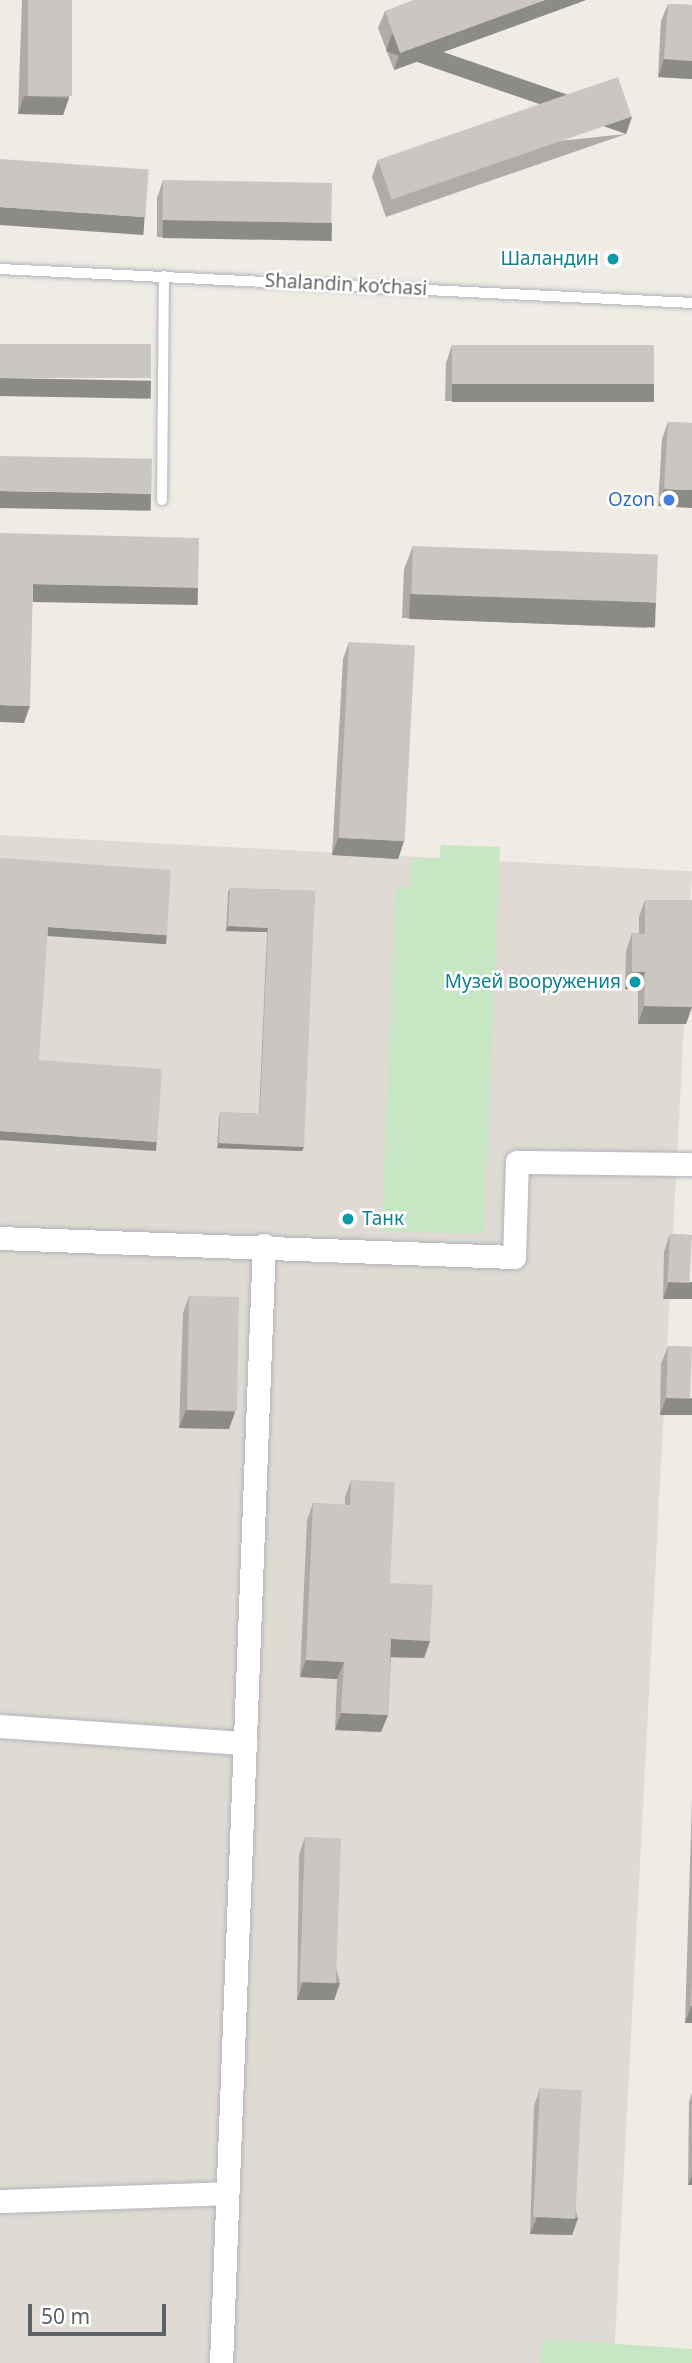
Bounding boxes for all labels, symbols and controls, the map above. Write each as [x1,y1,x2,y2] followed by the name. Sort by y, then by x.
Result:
[500,248,599,270] place label: Шаландин
[605,251,621,267] marker: Шаландин
[264,269,428,301] street label: Shalandin ko‘chasi
[608,489,655,511] place label: Ozon
[661,492,677,508] marker: Ozon
[445,971,621,993] place label: Музей вооружения
[627,974,643,990] marker: Музей вооружения
[362,1208,404,1230] place label: Танк
[340,1211,356,1227] marker: Танк
[32,2290,170,2334] scale bar
[41,2302,90,2330] text: 50 m

